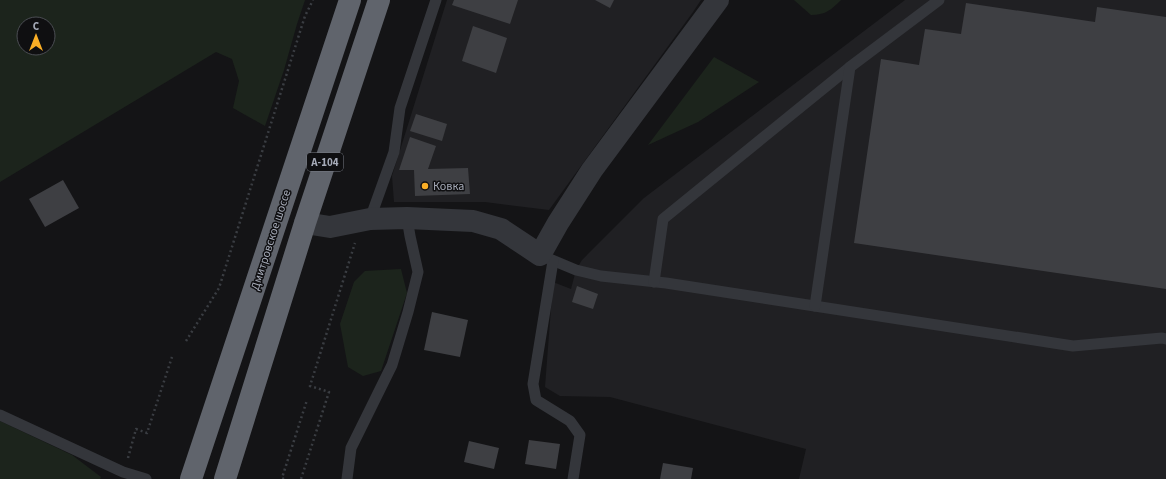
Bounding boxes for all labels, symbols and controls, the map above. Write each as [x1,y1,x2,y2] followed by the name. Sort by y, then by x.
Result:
[16,16,56,56] north arrow
[33,19,40,34] text: С
[307,153,343,171] road number: А-104
[433,178,464,195] place label: Ковка
[420,181,430,191] marker: Ковка
[247,187,295,292] street label: Дмитровское шоссе

